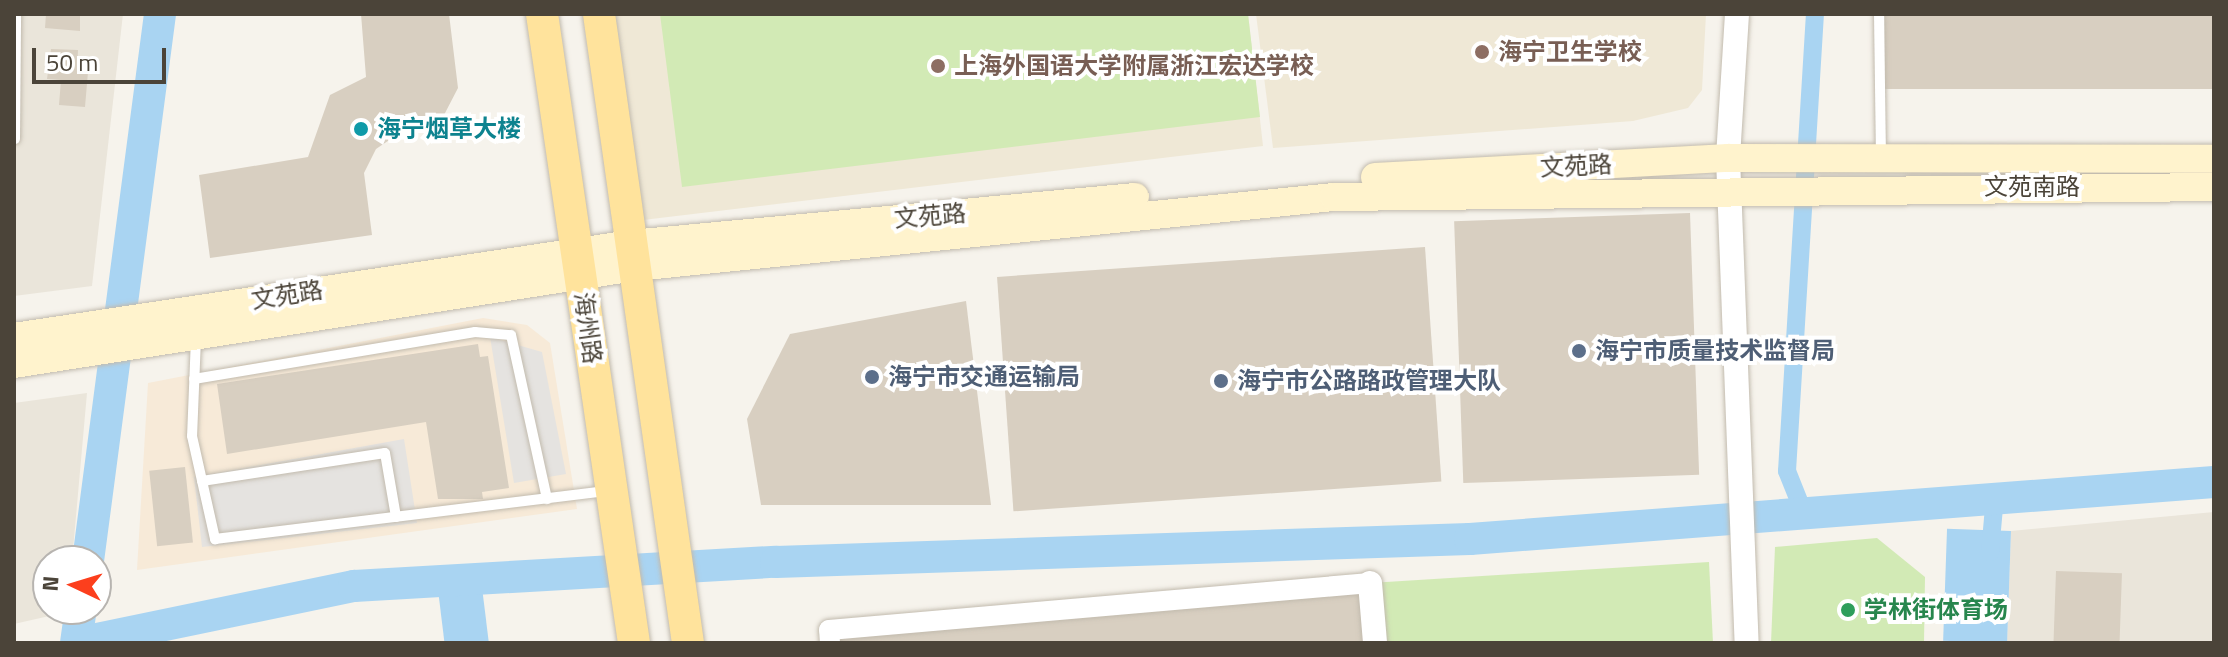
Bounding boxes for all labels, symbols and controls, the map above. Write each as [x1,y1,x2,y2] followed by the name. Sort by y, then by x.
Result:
[36,32,170,82] scale bar
[1498,38,1642,66] place label: 海宁卫生学校
[1473,43,1491,61] marker: 海宁卫生学校
[46,44,98,80] text: 50 m
[954,52,1314,80] place label: 上海外国语大学附属浙江宏达学校
[929,57,947,75] marker: 上海外国语大学附属浙江宏达学校
[377,115,521,143] place label: 海宁烟草大楼
[352,120,370,138] marker: 海宁烟草大楼
[1539,150,1613,182] street label: 文苑路
[1984,173,2080,201] street label: 文苑南路
[893,199,967,233] street label: 文苑路
[249,275,325,315] street label: 文苑路
[569,290,607,366] street label: 海州路
[1595,337,1835,365] place label: 海宁市质量技术监督局
[1570,342,1588,360] marker: 海宁市质量技术监督局
[888,363,1080,391] place label: 海宁市交通运输局
[1237,367,1501,395] place label: 海宁市公路路政管理大队
[863,368,881,386] marker: 海宁市交通运输局
[1212,372,1230,390] marker: 海宁市公路路政管理大队
[32,545,112,625] north arrow
[33,575,68,592] text: N
[1864,596,2008,624] place label: 学林街体育场
[1839,601,1857,619] marker: 学林街体育场

